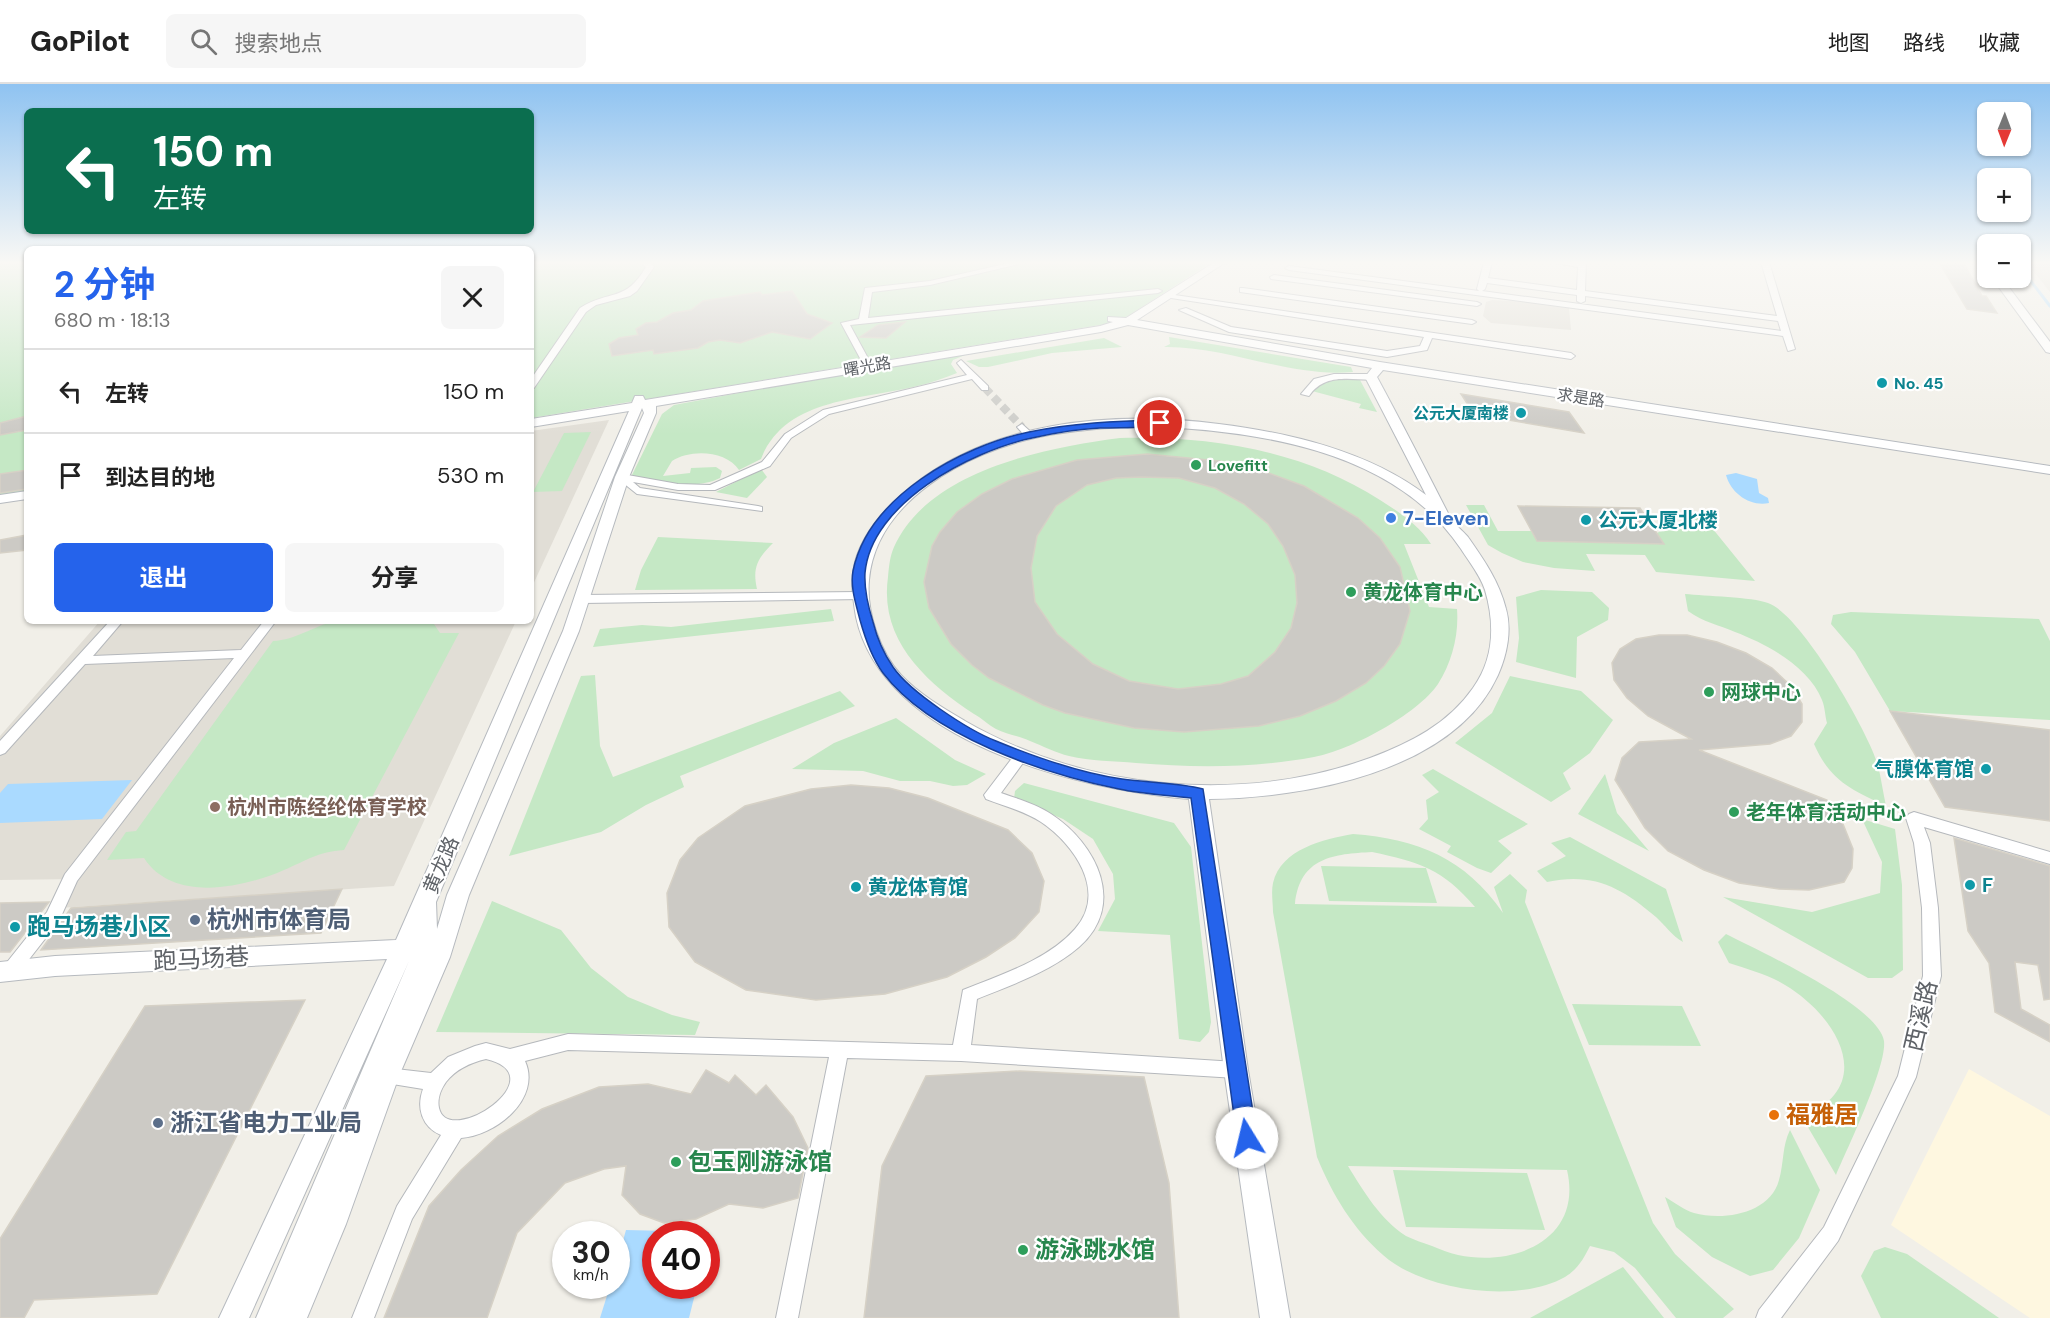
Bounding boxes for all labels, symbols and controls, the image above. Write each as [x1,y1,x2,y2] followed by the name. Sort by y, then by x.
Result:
[166,14,586,68] search box
[30,23,130,60] text: GoPilot
[187,25,220,58] icon: search
[235,29,323,58] text: 搜索地点
[1828,29,1870,57] text: 地图
[1903,29,1945,57] text: 路线
[1978,29,2020,57] text: 收藏
[1977,102,2031,156] north arrow
[1977,102,2031,288] map controls
[153,124,273,179] text: 150 m
[54,132,132,210] icon: left
[1977,168,2031,222] button: +
[153,181,207,216] text: 左转
[1977,234,2031,288] button: −
[54,261,155,308] text: 2 分钟
[441,266,504,329] button: close
[54,307,171,333] text: 680 m · 18:13
[842,352,893,381] street label: 曙光路
[1894,373,1944,394] place label: No. 45
[54,375,87,408] icon: left
[1875,376,1889,390] marker: No. 45
[443,377,504,406] text: 150 m
[105,379,149,408] text: 左转
[1556,383,1606,412] street label: 求是路
[1134,397,1185,448] pin
[1413,403,1509,424] place label: 公元大厦南楼
[1143,406,1176,439] icon: arrive
[1514,406,1528,420] marker: 公元大厦南楼
[1208,455,1268,476] place label: Lovefitt
[1189,458,1203,472] marker: Lovefitt
[54,459,87,492] icon: arrive
[437,461,504,490] text: 530 m
[105,463,215,492] text: 到达目的地
[1403,505,1489,531] place label: 7-Eleven
[1598,507,1718,533] place label: 公元大厦北楼
[1384,511,1398,525] marker: 7-Eleven
[1579,513,1593,527] marker: 公元大厦北楼
[54,543,273,612] button: 退出
[285,543,504,612] button: 分享
[1363,579,1483,605] place label: 黄龙体育中心
[1344,585,1358,599] marker: 黄龙体育中心
[1721,679,1801,705] place label: 网球中心
[1702,685,1716,699] marker: 网球中心
[1874,756,1974,782] place label: 气膜体育馆
[1979,762,1993,776] marker: 气膜体育馆
[227,794,427,820] place label: 杭州市陈经纶体育学校
[1746,799,1906,825] place label: 老年体育活动中心
[208,800,222,814] marker: 杭州市陈经纶体育学校
[1727,805,1741,819] marker: 老年体育活动中心
[417,832,465,898] street label: 黄龙路
[1982,872,1993,898] place label: F
[868,874,968,900] place label: 黄龙体育馆
[1963,878,1977,892] marker: F
[849,880,863,894] marker: 黄龙体育馆
[207,904,351,935] place label: 杭州市体育局
[27,911,171,942] place label: 跑马场巷小区
[188,913,202,927] marker: 杭州市体育局
[8,920,22,934] marker: 跑马场巷小区
[152,941,250,976] street label: 跑马场巷
[1897,977,1944,1054] street label: 西溪路
[1786,1099,1858,1130] place label: 福雅居
[1215,1106,1279,1170] position arrow
[170,1107,362,1138] place label: 浙江省电力工业局
[1767,1108,1781,1122] marker: 福雅居
[151,1116,165,1130] marker: 浙江省电力工业局
[688,1146,832,1177] place label: 包玉刚游泳馆
[669,1155,683,1169] marker: 包玉刚游泳馆
[642,1221,720,1299] speed limit sign: 40
[571,1233,611,1272] text: 30
[1035,1234,1155,1265] place label: 游泳跳水馆
[1016,1243,1030,1257] marker: 游泳跳水馆
[573,1265,609,1285] text: km/h

